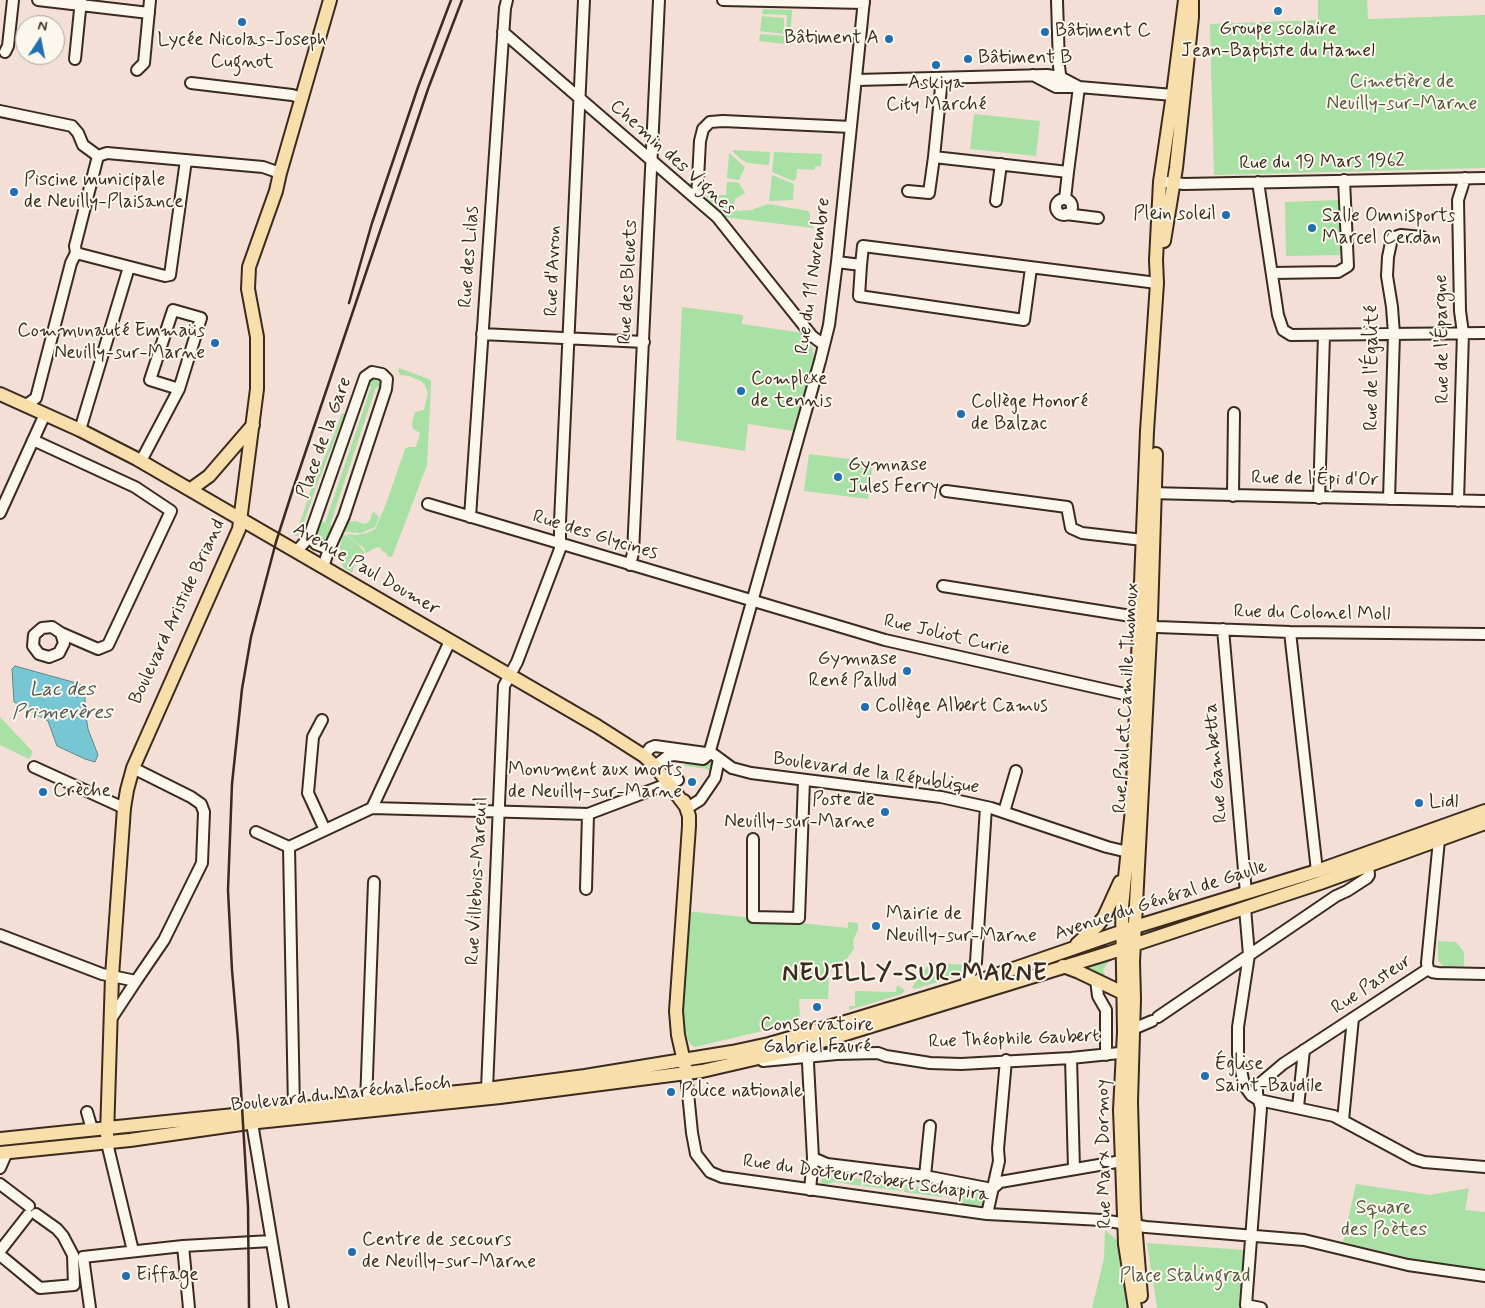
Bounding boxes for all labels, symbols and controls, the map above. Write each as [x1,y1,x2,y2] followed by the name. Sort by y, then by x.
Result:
[1272,5,1284,17] marker: Groupe scolaire Jean-Baptiste du Hamel
[15,15,65,65] north arrow
[236,16,248,28] marker: Lycée Nicolas-Joseph Cugnot
[36,17,49,36] text: N
[1181,19,1375,63] place label: Groupe scolaire Jean-Baptiste du Hamel
[1055,21,1151,43] place label: Bâtiment C
[1039,26,1051,38] marker: Bâtiment C
[784,28,879,50] place label: Bâtiment A
[158,30,326,74] place label: Lycée Nicolas-Joseph Cugnot
[883,33,895,45] marker: Bâtiment A
[978,48,1072,70] place label: Bâtiment B
[962,53,974,65] marker: Bâtiment B
[930,59,942,71] marker: Askiya City Marché
[1327,72,1477,116] park label: Cimetière de Neuilly-sur-Marne
[886,73,986,117] place label: Askiya City Marché
[604,95,740,221] street label: Chemin des Vignes
[1239,150,1405,176] street label: Rue du 19 Mars 1962
[24,170,184,214] place label: Piscine municipale de Neuilly-Plaisance
[8,186,20,198] marker: Piscine municipale de Neuilly-Plaisance
[792,196,836,356] street label: Rue du 11 Novembre
[1133,204,1216,226] place label: Plein soleil
[455,205,485,309] street label: Rue des Lilas
[1322,206,1455,250] place label: Salle Omnisports Marcel Cerdan
[1220,209,1232,221] marker: Plein soleil
[614,219,644,345] street label: Rue des Bleuets
[1306,222,1318,234] marker: Salle Omnisports Marcel Cerdan
[541,225,567,317] street label: Rue d'Avron
[1430,274,1456,404] street label: Rue de l'Épargne
[1362,305,1384,431] street label: Rue de l'Égalité
[17,321,205,365] place label: Communauté Emmaüs Neuilly-sur-Marne
[209,337,221,349] marker: Communauté Emmaüs Neuilly-sur-Marne
[751,369,832,413] place label: Complexe de tennis
[292,374,358,502] street label: Place de la Gare
[735,385,747,397] marker: Complexe de tennis
[971,392,1088,436] place label: Collège Honoré de Balzac
[955,408,967,420] marker: Collège Honoré de Balzac
[848,455,939,499] place label: Gymnase Jules Ferry
[1251,467,1379,493] street label: Rue de l'Épi d'Or
[832,471,844,483] marker: Gymnase Jules Ferry
[530,506,660,566] street label: Rue des Glycines
[125,516,231,708] street label: Boulevard Aristide Briand
[289,519,443,621] street label: Avenue Paul Doumer
[1110,582,1144,814] street label: Rue Paul et Camille Thomoux
[1233,601,1391,627] street label: Rue du Colonel Moll
[881,610,1013,662] street label: Rue Joliot Curie
[809,649,897,693] place label: Gymnase René Pallud
[901,665,913,677] marker: Gymnase René Pallud
[12,679,112,726] water label: Lac des Primevères
[875,696,1048,718] place label: Collège Albert Camus
[859,701,871,713] marker: Collège Albert Camus
[1200,702,1234,824] street label: Rue Gambetta
[771,748,981,800] street label: Boulevard de la République
[508,760,682,804] place label: Monument aux morts de Neuilly-sur-Marne
[686,776,698,788] marker: Monument aux morts de Neuilly-sur-Marne
[53,781,111,803] place label: Crèche
[37,786,49,798] marker: Crèche
[724,790,875,834] place label: Poste de Neuilly-sur-Marne
[1429,792,1458,814] place label: Lidl
[462,796,494,966] street label: Rue Villebois-Mareuil
[1413,797,1425,809] marker: Lidl
[879,806,891,818] marker: Poste de Neuilly-sur-Marne
[1052,856,1270,946] street label: Avenue du Général de Gaulle
[886,904,1037,948] place label: Mairie de Neuilly-sur-Marne
[870,920,882,932] marker: Mairie de Neuilly-sur-Marne
[1328,950,1416,1020] street label: Rue Pasteur
[784,961,1046,989] district label: NEUILLY-SUR-MARNE
[811,1001,823,1013] marker: Conservatoire Gabriel Fauré
[760,1015,874,1059] place label: Conservatoire Gabriel Fauré
[928,1026,1100,1054] street label: Rue Théophile Gaubert
[1215,1054,1323,1098] place label: Église Saint-Baudile
[1199,1070,1211,1082] marker: Église Saint-Baudile
[230,1072,452,1118] street label: Boulevard du Maréchal Foch
[1092,1079,1118,1229] street label: Rue Marx Dormoy
[681,1081,803,1103] place label: Police nationale
[665,1086,677,1098] marker: Police nationale
[741,1150,991,1208] street label: Rue du Docteur Robert Schapira
[1341,1198,1427,1242] park label: Square des Poètes
[362,1230,536,1274] place label: Centre de secours de Neuilly-sur-Marne
[346,1246,358,1258] marker: Centre de secours de Neuilly-sur-Marne
[136,1265,199,1287] place label: Eiffage
[1120,1266,1250,1288] park label: Place Stalingrad
[120,1270,132,1282] marker: Eiffage

